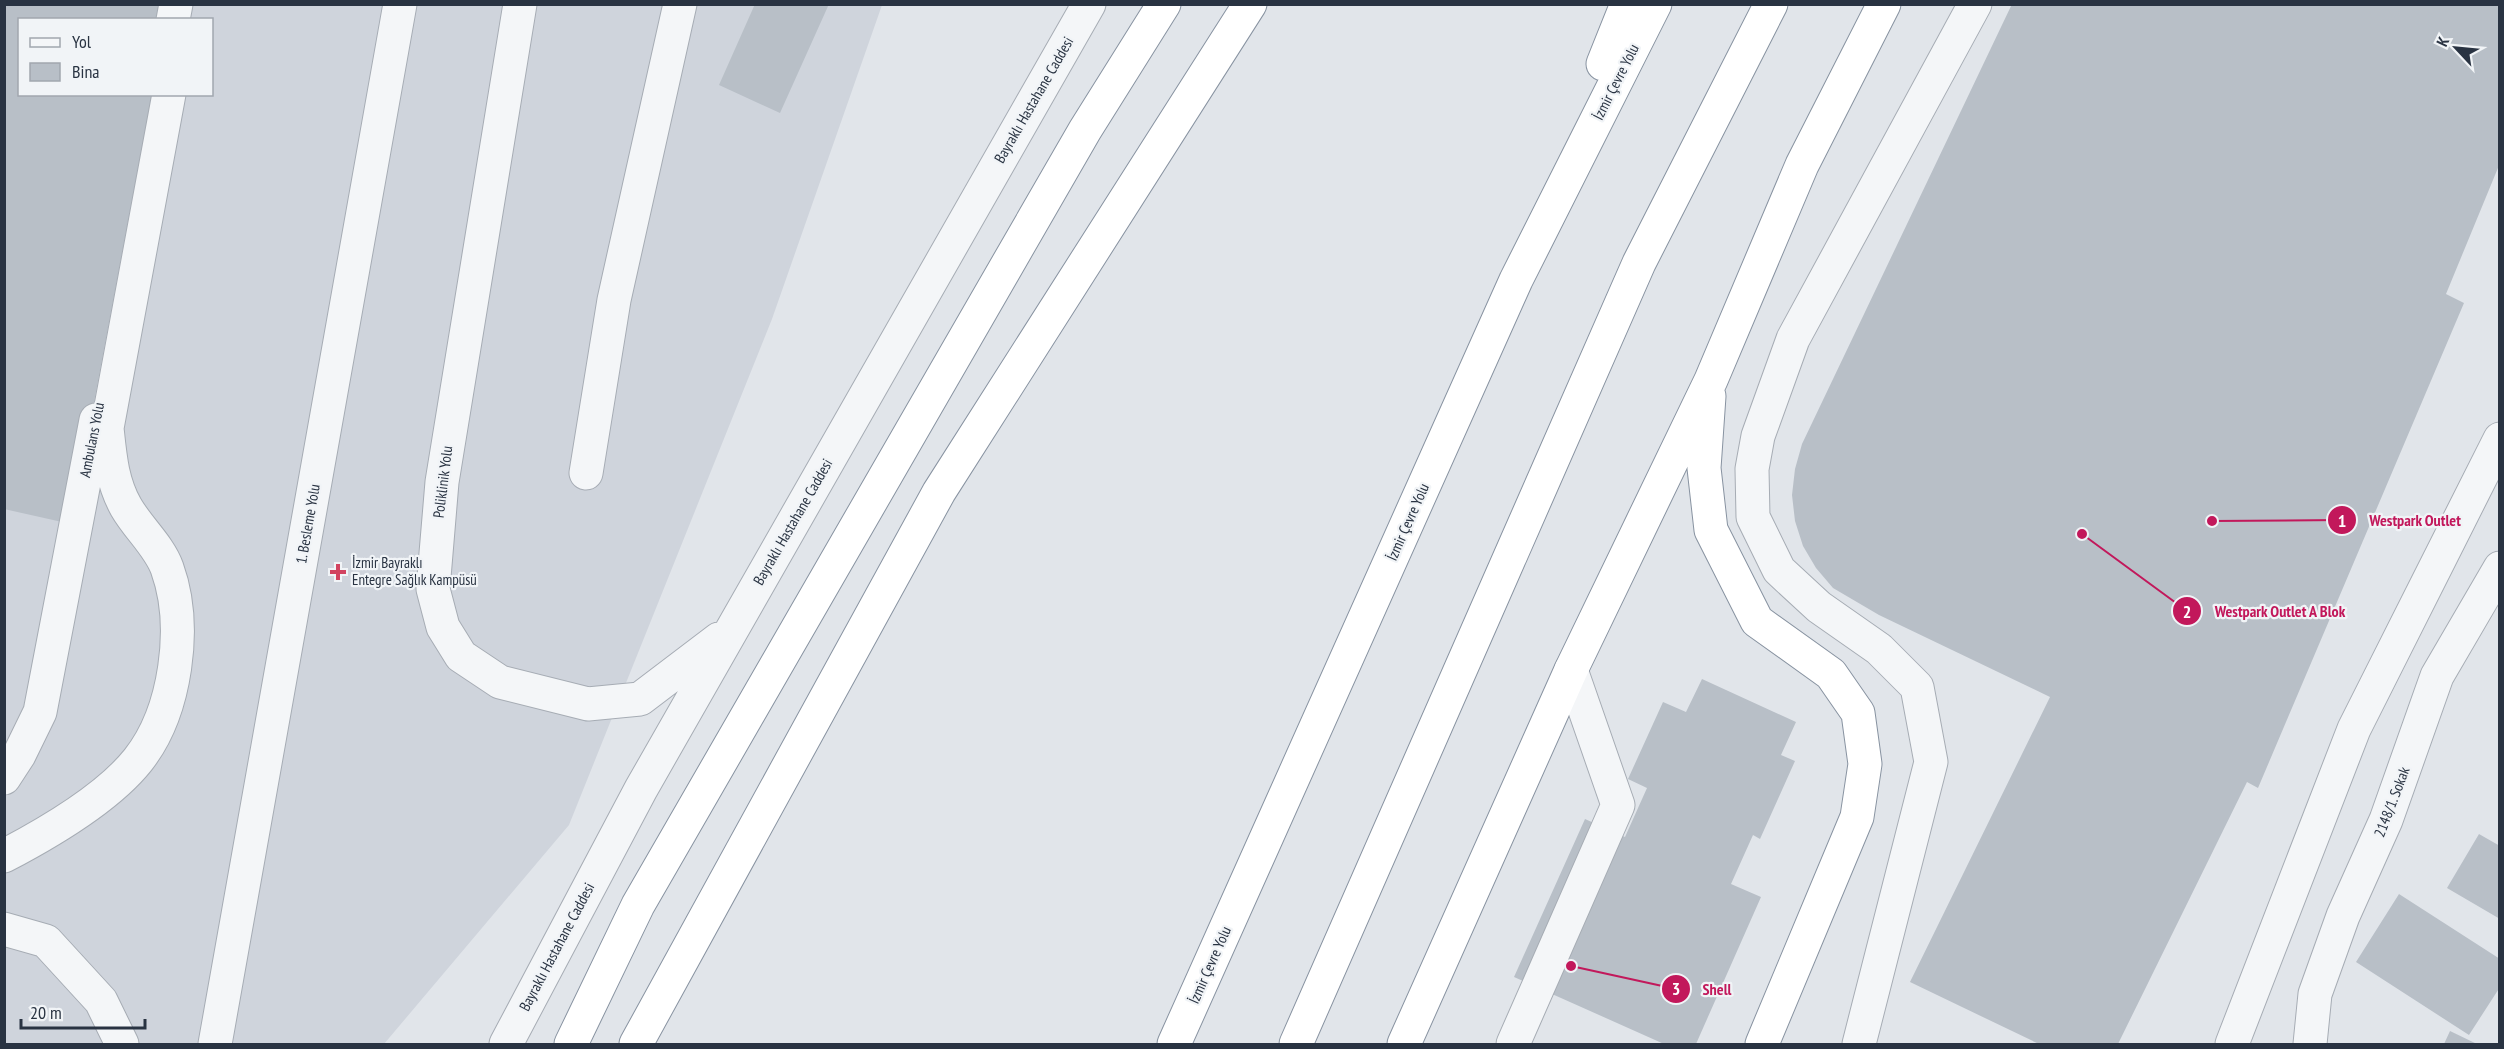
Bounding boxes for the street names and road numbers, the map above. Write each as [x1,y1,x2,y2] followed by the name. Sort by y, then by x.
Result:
[990,33,1077,166] street label: Bayraklı Hastahane Caddesi
[1588,41,1643,123] street label: İzmir Çevre Yolu
[75,401,108,479] street label: Ambulans Yolu
[429,445,456,519] street label: Poliklinik Yolu
[749,455,836,588] street label: Bayraklı Hastahane Caddesi
[1382,480,1433,563] street label: İzmir Çevre Yolu
[291,483,324,565] street label: 1. Besleme Yolu
[2369,764,2414,840] street label: 2148/1. Sokak
[515,879,598,1014] street label: Bayraklı Hastahane Caddesi
[1184,923,1235,1006] street label: İzmir Çevre Yolu

